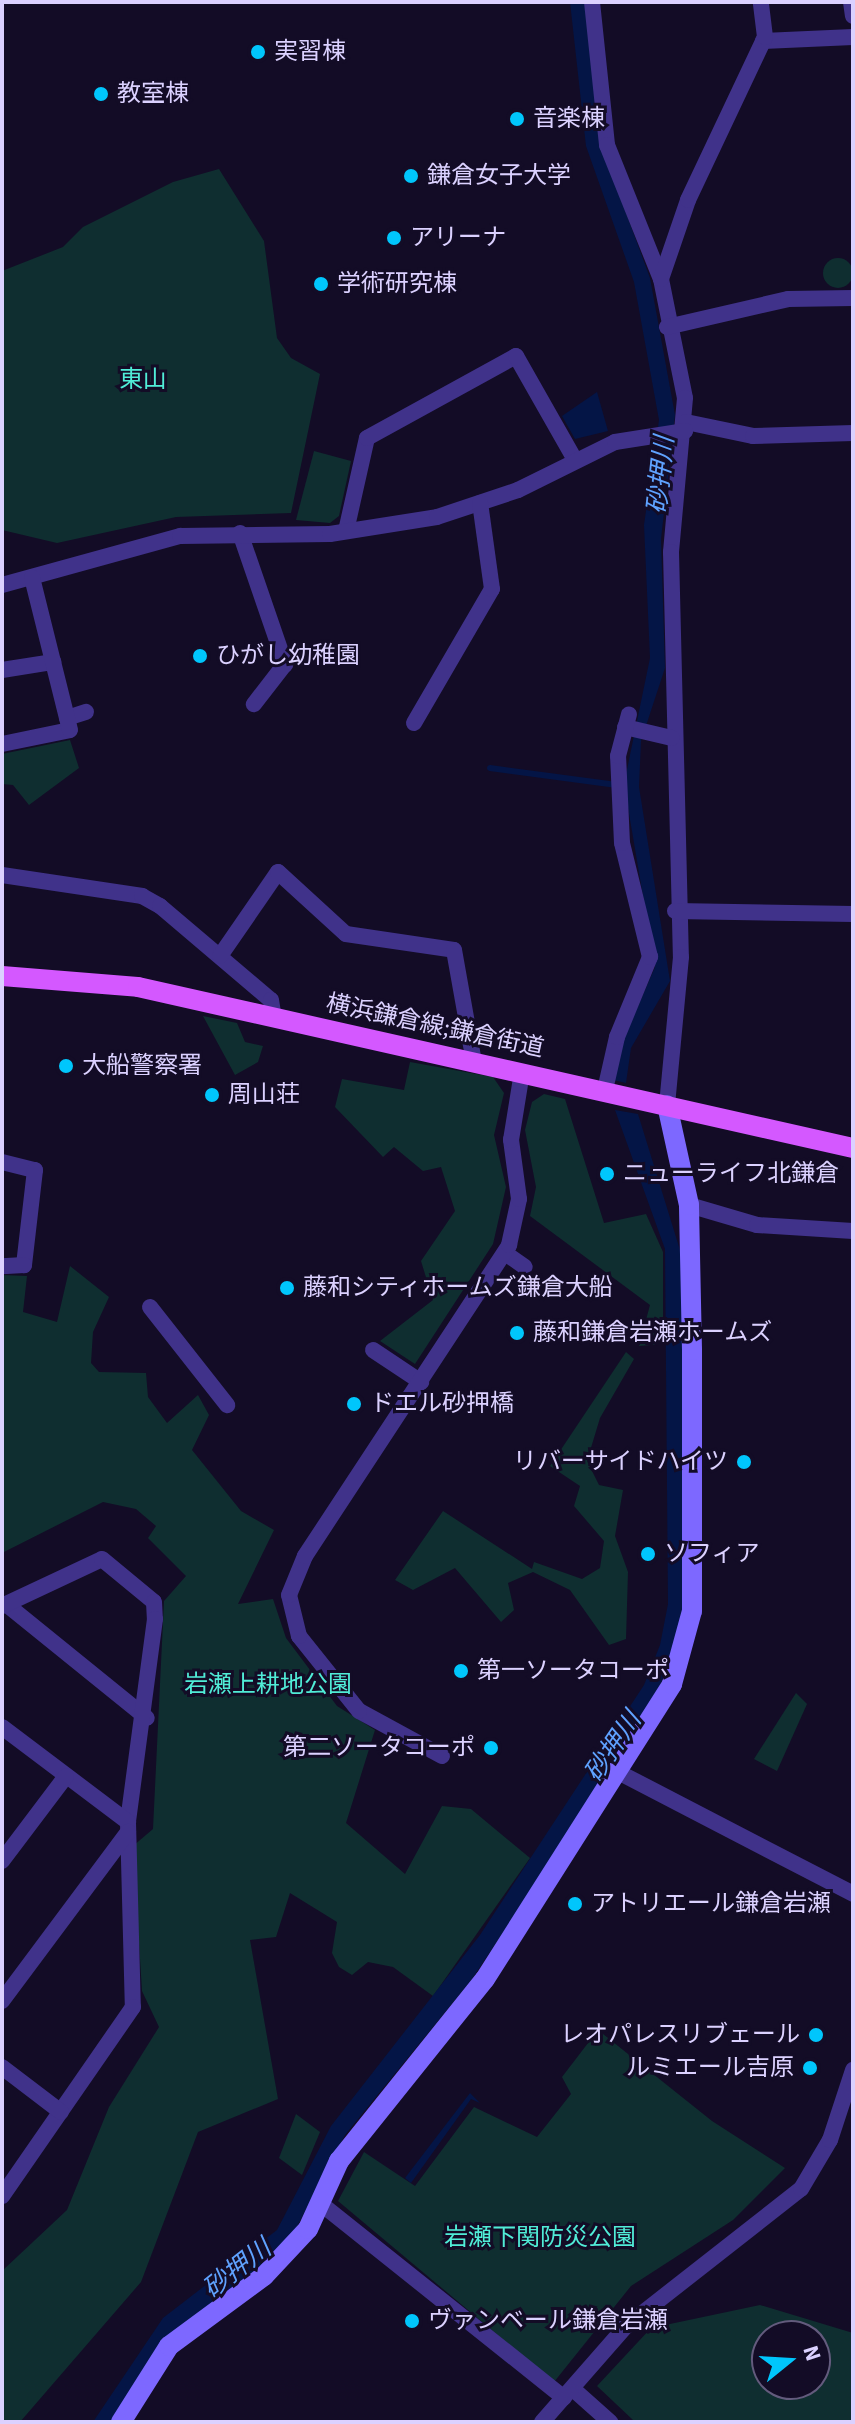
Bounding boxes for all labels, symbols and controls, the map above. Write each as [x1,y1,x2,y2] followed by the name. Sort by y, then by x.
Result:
[274,38,346,66] place label: 実習棟
[249,43,267,61] marker: 実習棟
[117,80,189,108] place label: 教室棟
[92,85,110,103] marker: 教室棟
[533,105,605,133] place label: 音楽棟
[508,110,526,128] marker: 音楽棟
[427,162,571,190] place label: 鎌倉女子大学
[402,167,420,185] marker: 鎌倉女子大学
[410,224,506,252] place label: アリーナ
[385,229,403,247] marker: アリーナ
[337,270,457,298] place label: 学術研究棟
[312,275,330,293] marker: 学術研究棟
[119,366,167,394] park label: 東山
[641,435,681,515] water label: 砂押川
[216,642,360,670] place label: ひがし幼稚園
[191,647,209,665] marker: ひがし幼稚園
[323,989,547,1063] street label: 横浜鎌倉線;鎌倉街道
[82,1052,202,1080] place label: 大船警察署
[57,1057,75,1075] marker: 大船警察署
[228,1081,300,1109] place label: 周山荘
[203,1086,221,1104] marker: 周山荘
[623,1160,839,1188] place label: ニューライフ北鎌倉
[598,1165,616,1183] marker: ニューライフ北鎌倉
[303,1274,615,1302] place label: 藤和シティホームズ鎌倉大船
[278,1279,296,1297] marker: 藤和シティホームズ鎌倉大船
[533,1319,773,1347] place label: 藤和鎌倉岩瀬ホームズ
[508,1324,526,1342] marker: 藤和鎌倉岩瀬ホームズ
[370,1390,514,1418] place label: ドエル砂押橋
[345,1395,363,1413] marker: ドエル砂押橋
[512,1448,728,1476] place label: リバーサイドハイツ
[735,1453,753,1471] marker: リバーサイドハイツ
[664,1540,760,1568] place label: ソフィア
[639,1545,657,1563] marker: ソフィア
[477,1657,669,1685] place label: 第一ソータコーポ
[452,1662,470,1680] marker: 第一ソータコーポ
[184,1671,352,1699] park label: 岩瀬上耕地公園
[578,1706,648,1788] water label: 砂押川
[283,1734,475,1762] place label: 第二ソータコーポ
[482,1739,500,1757] marker: 第二ソータコーポ
[591,1890,831,1918] place label: アトリエール鎌倉岩瀬
[566,1895,584,1913] marker: アトリエール鎌倉岩瀬
[560,2021,800,2049] place label: レオパレスリブェール
[807,2026,825,2044] marker: レオパレスリブェール
[626,2054,794,2082] place label: ルミエール吉原
[801,2059,819,2077] marker: ルミエール吉原
[444,2224,636,2252] park label: 岩瀬下関防災公園
[197,2233,277,2305] water label: 砂押川
[428,2307,668,2335] place label: ヴァンベール鎌倉岩瀬
[403,2312,421,2330] marker: ヴァンベール鎌倉岩瀬
[751,2320,831,2400] north arrow
[794,2341,829,2365] text: N

